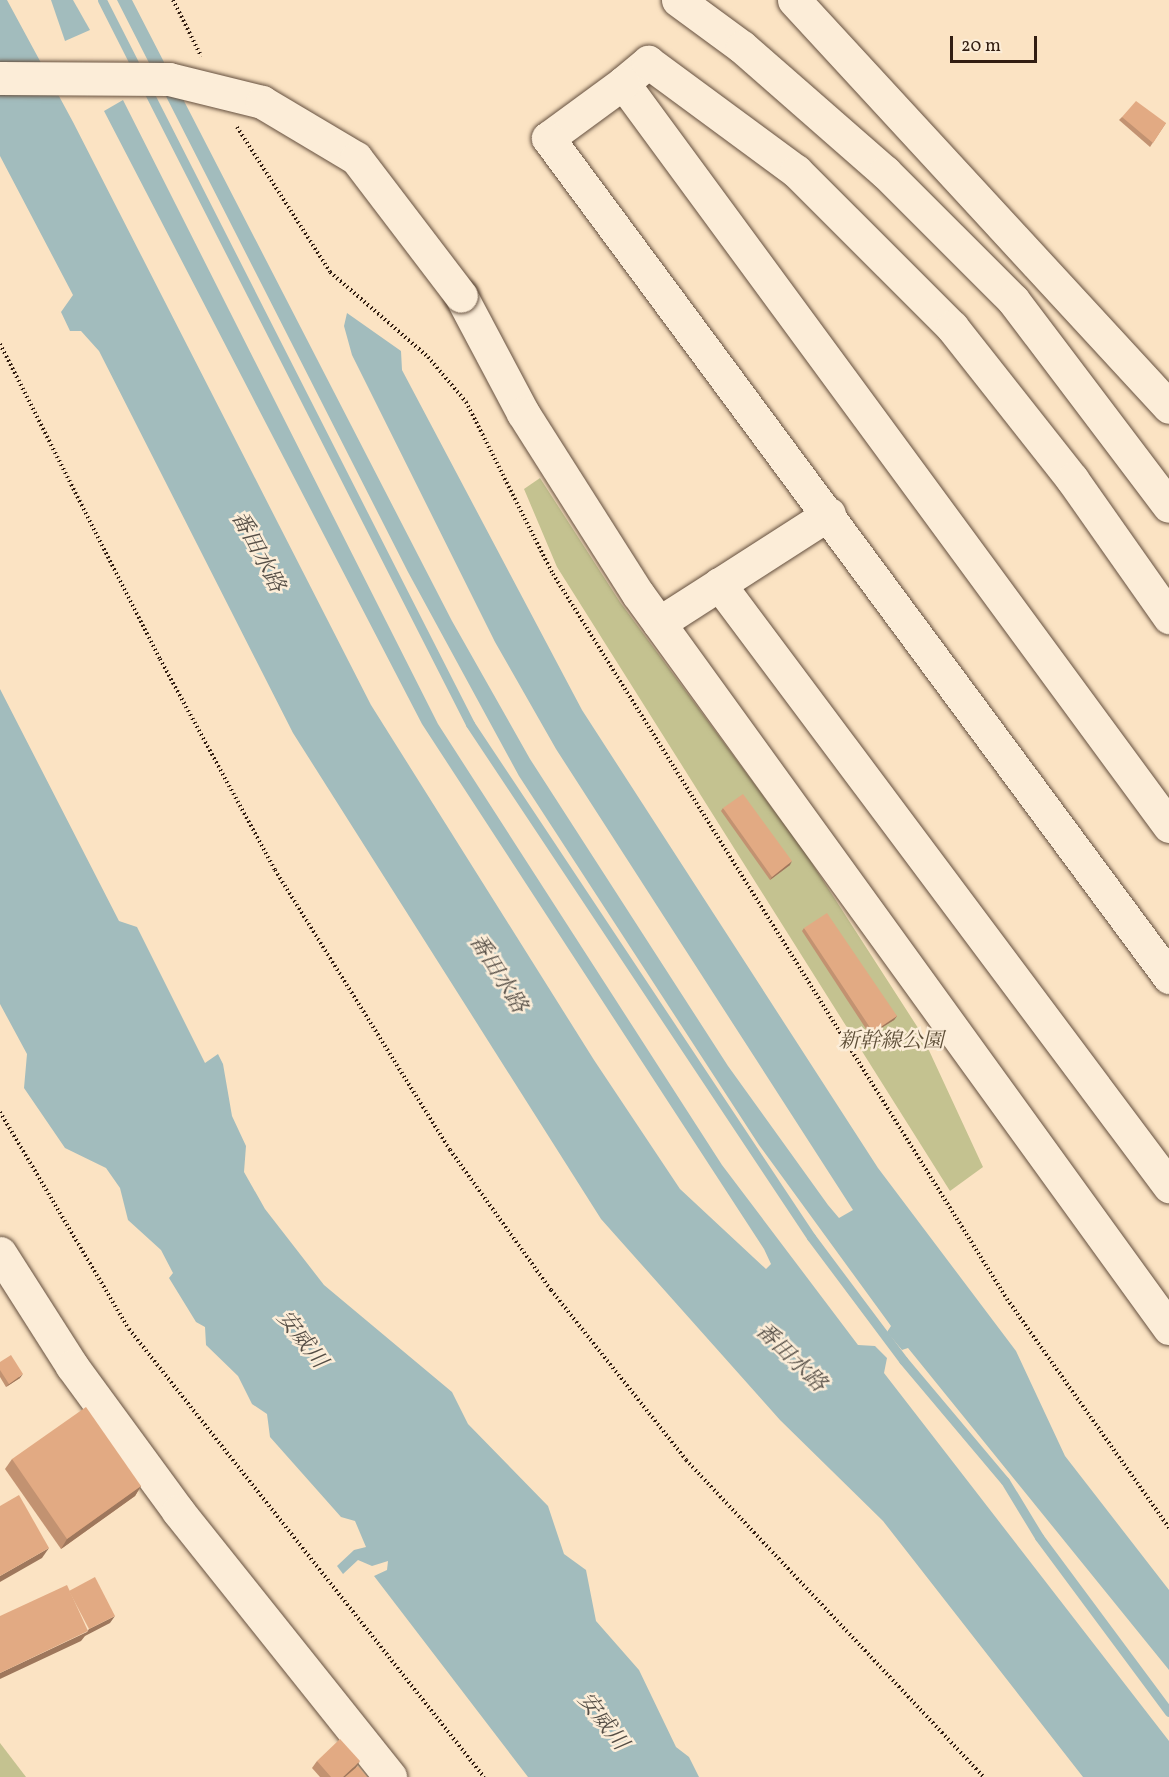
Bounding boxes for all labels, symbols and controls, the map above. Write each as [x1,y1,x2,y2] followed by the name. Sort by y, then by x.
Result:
[953,24,1040,62] scale bar
[961,34,1001,59] text: 20 m
[225,507,289,597] water label: 番田水路
[462,930,532,1018] water label: 番田水路
[839,1029,943,1055] park label: 新幹線公園
[270,1306,332,1374] water label: 安威川
[749,1318,831,1398] water label: 番田水路
[571,1688,633,1756] water label: 安威川

